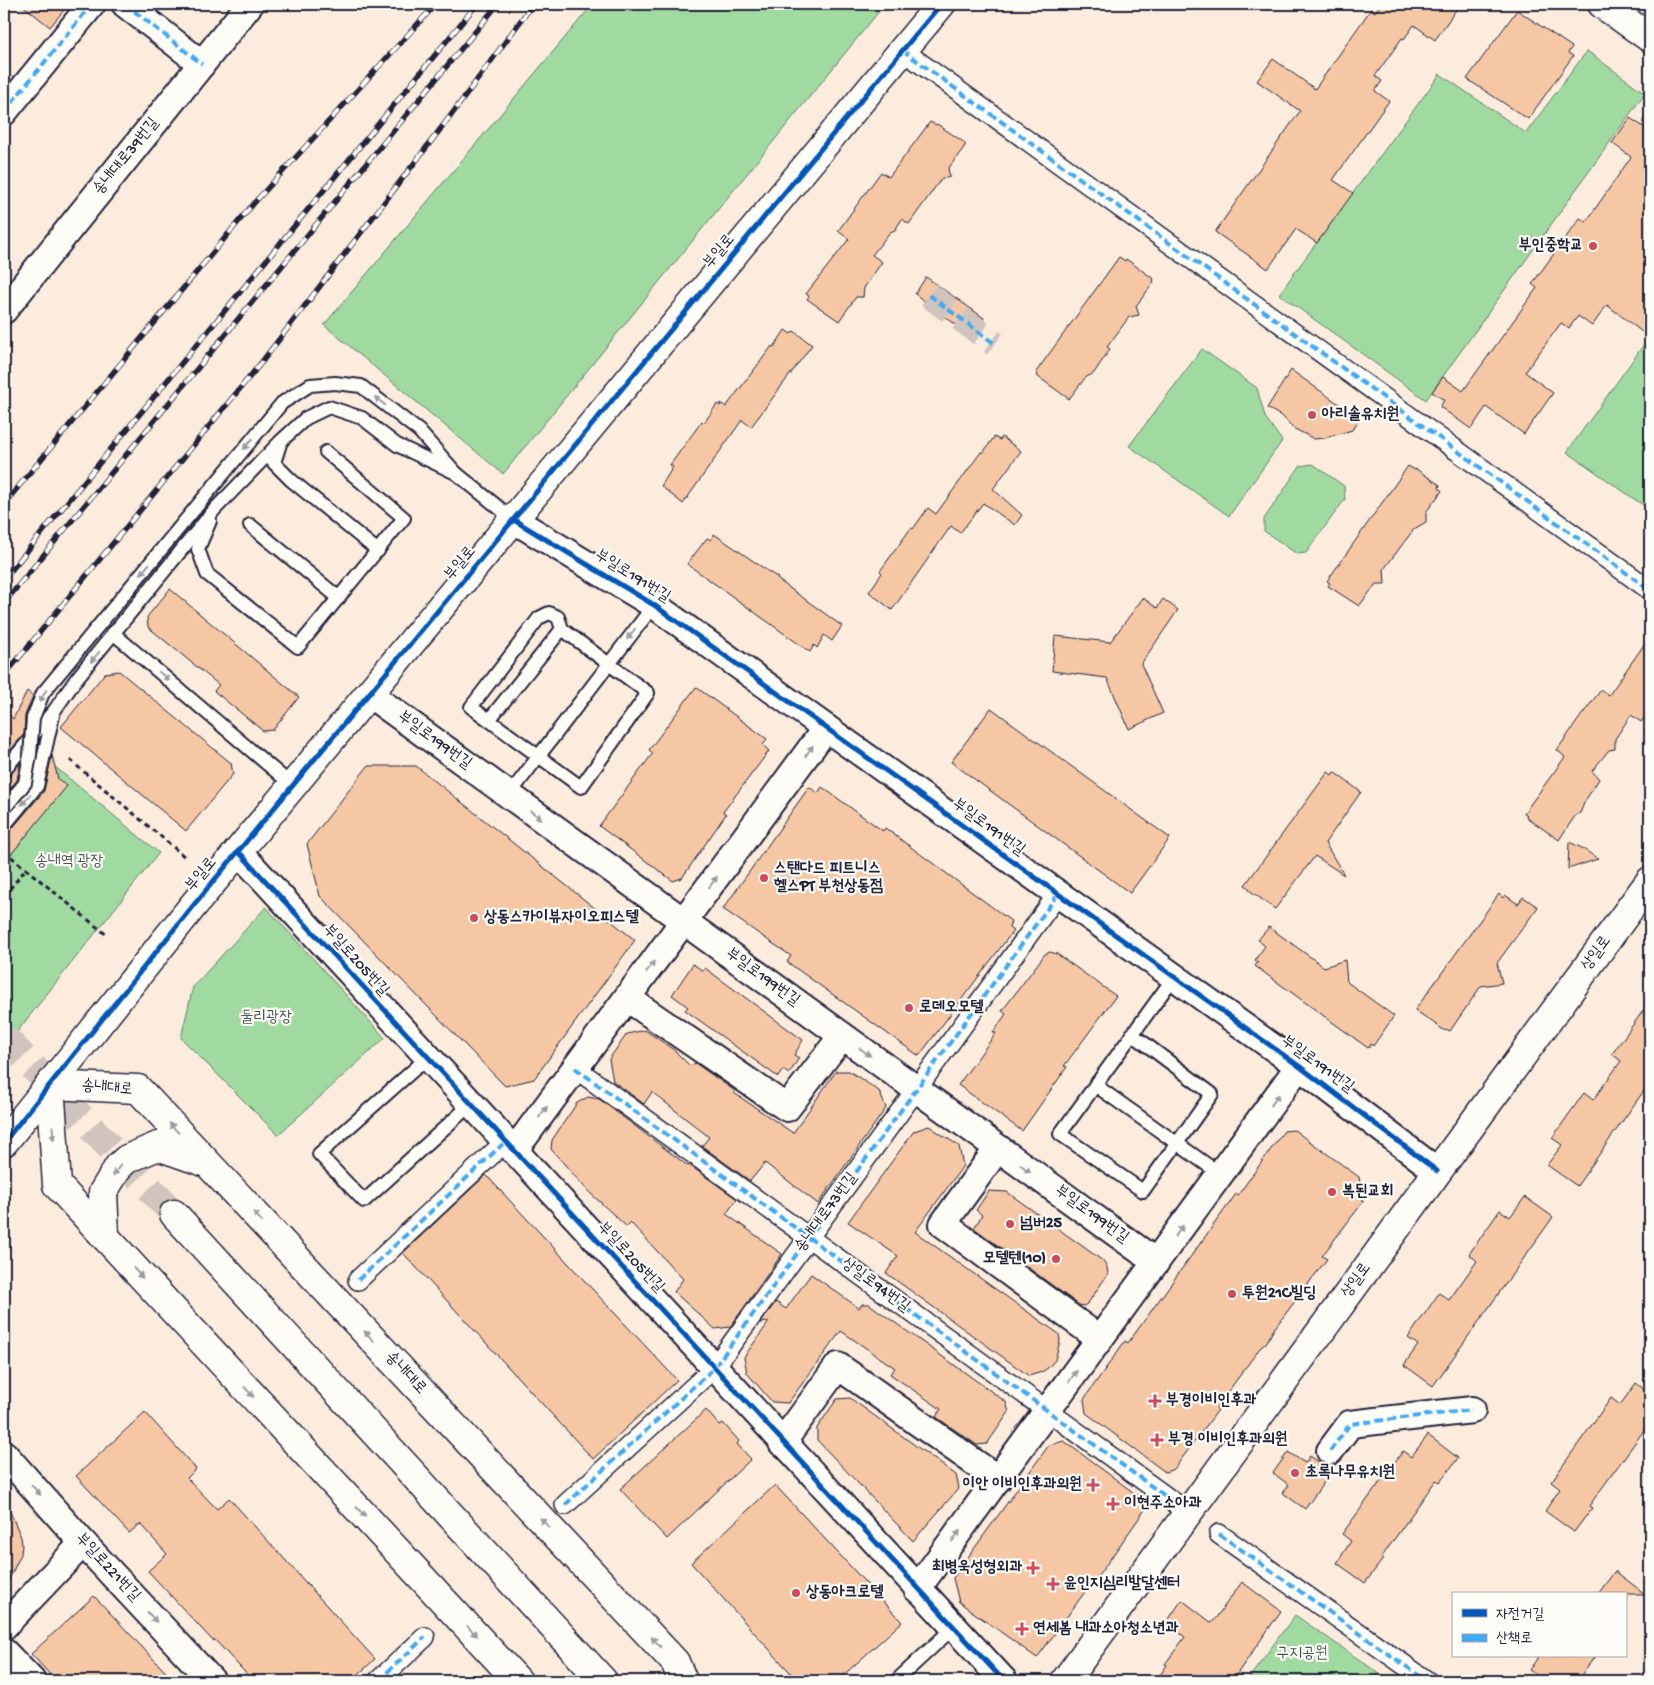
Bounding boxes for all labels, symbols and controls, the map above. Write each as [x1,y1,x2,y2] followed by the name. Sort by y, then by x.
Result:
[89,114,164,199] street label: 송내대로39번길
[700,231,740,273] street label: 부일로
[1519,236,1583,256] place label: 부인중학교
[1587,240,1599,252] marker: 부인중학교
[373,396,387,406] one-way arrow
[1321,405,1399,425] place label: 아리솔유치원
[1306,409,1318,421] marker: 아리솔유치원
[243,438,254,450] one-way arrow
[441,543,481,585] street label: 부일로
[591,546,673,608] street label: 부일로191번길
[139,563,150,576] one-way arrow
[626,627,636,641] one-way arrow
[89,650,100,663] one-way arrow
[157,671,170,682] one-way arrow
[39,688,47,703] one-way arrow
[393,708,475,774] street label: 부일로199번길
[804,744,814,758] one-way arrow
[20,793,31,806] one-way arrow
[948,795,1028,861] street label: 부일로191번길
[529,810,543,820] one-way arrow
[35,852,103,872] park label: 송내역 광장
[182,854,222,896] street label: 부일로
[774,860,883,897] place label: 스탠다드 피트니스 헬스PT 부천상동점
[758,872,770,884] marker: 스탠다드 피트니스 헬스PT 부천상동점
[708,875,718,889] one-way arrow
[484,909,640,928] place label: 상동스카이뷰자이오피스텔
[468,912,480,924] marker: 상동스카이뷰자이오피스텔
[318,921,392,1001] street label: 부일로205번길
[1578,933,1616,975] street label: 상일로
[721,945,803,1011] street label: 부일로199번길
[645,960,655,974] one-way arrow
[919,999,985,1018] place label: 로데오모텔
[903,1002,915,1014] marker: 로데오모텔
[240,1009,292,1028] park label: 둘리광장
[1277,1032,1357,1098] street label: 부일로191번길
[858,1047,872,1057] one-way arrow
[81,1076,134,1101] street label: 송내대로
[1270,1093,1280,1107] one-way arrow
[538,1105,548,1119] one-way arrow
[168,1122,180,1134] one-way arrow
[50,1125,58,1141] one-way arrow
[112,1163,122,1177] one-way arrow
[1019,1163,1032,1173] one-way arrow
[791,1169,862,1257] street label: 송내대로73번길
[1050,1182,1132,1248] street label: 부일로199번길
[1342,1182,1394,1202] place label: 복된교회
[1326,1186,1338,1198] marker: 복된교회
[252,1212,264,1224] one-way arrow
[1020,1215,1063,1234] place label: 넘버25
[1004,1218,1016,1230] marker: 넘버25
[592,1219,668,1297] street label: 부일로205번길
[1174,1224,1184,1238] one-way arrow
[983,1250,1046,1269] place label: 모텔텐(10)
[1050,1253,1062,1265] marker: 모텔텐(10)
[837,1255,913,1317] street label: 상일로94번길
[1338,1260,1376,1302] street label: 상일로
[132,1266,144,1278] one-way arrow
[1242,1284,1316,1304] place label: 투원21C빌딩
[1226,1288,1238,1300] marker: 투원21C빌딩
[363,1330,375,1342] one-way arrow
[380,1348,430,1399] street label: 송내대로
[1068,1369,1078,1383] one-way arrow
[243,1385,255,1397] one-way arrow
[1166,1391,1256,1411] place label: 부경이비인후과
[1148,1394,1162,1408] marker: 부경이비인후과
[1168,1430,1288,1450] place label: 부경 이비인후과의원
[1150,1433,1164,1447] marker: 부경 이비인후과의원
[1305,1463,1395,1483] place label: 초록나무유치원
[1289,1467,1301,1479] marker: 초록나무유치원
[962,1475,1082,1495] place label: 이안 이비인후과의원
[1086,1478,1100,1492] marker: 이안 이비인후과의원
[30,1484,42,1496] one-way arrow
[1124,1495,1201,1514] place label: 이현주소아과
[1106,1497,1120,1511] marker: 이현주소아과
[355,1506,367,1518] one-way arrow
[539,1518,551,1530] one-way arrow
[951,1529,961,1543] one-way arrow
[71,1530,144,1606] street label: 부일로221번길
[932,1558,1022,1578] place label: 최병욱성형외과
[1026,1561,1040,1575] marker: 최병욱성형외과
[1064,1574,1180,1594] place label: 윤인지심리발달센터
[1046,1577,1060,1591] marker: 윤인지심리발달센터
[806,1584,884,1603] place label: 상동아크로텔
[790,1587,802,1599] marker: 상동아크로텔
[1452,1592,1626,1658] legend
[1496,1606,1544,1624] text: 자전거길
[146,1610,158,1622] one-way arrow
[1033,1620,1179,1639] place label: 연세봄 내과소아청소년과
[1015,1622,1029,1636] marker: 연세봄 내과소아청소년과
[466,1625,478,1637] one-way arrow
[1496,1630,1532,1648] text: 산책로
[650,1636,662,1648] one-way arrow
[1276,1645,1328,1664] park label: 구지공원

